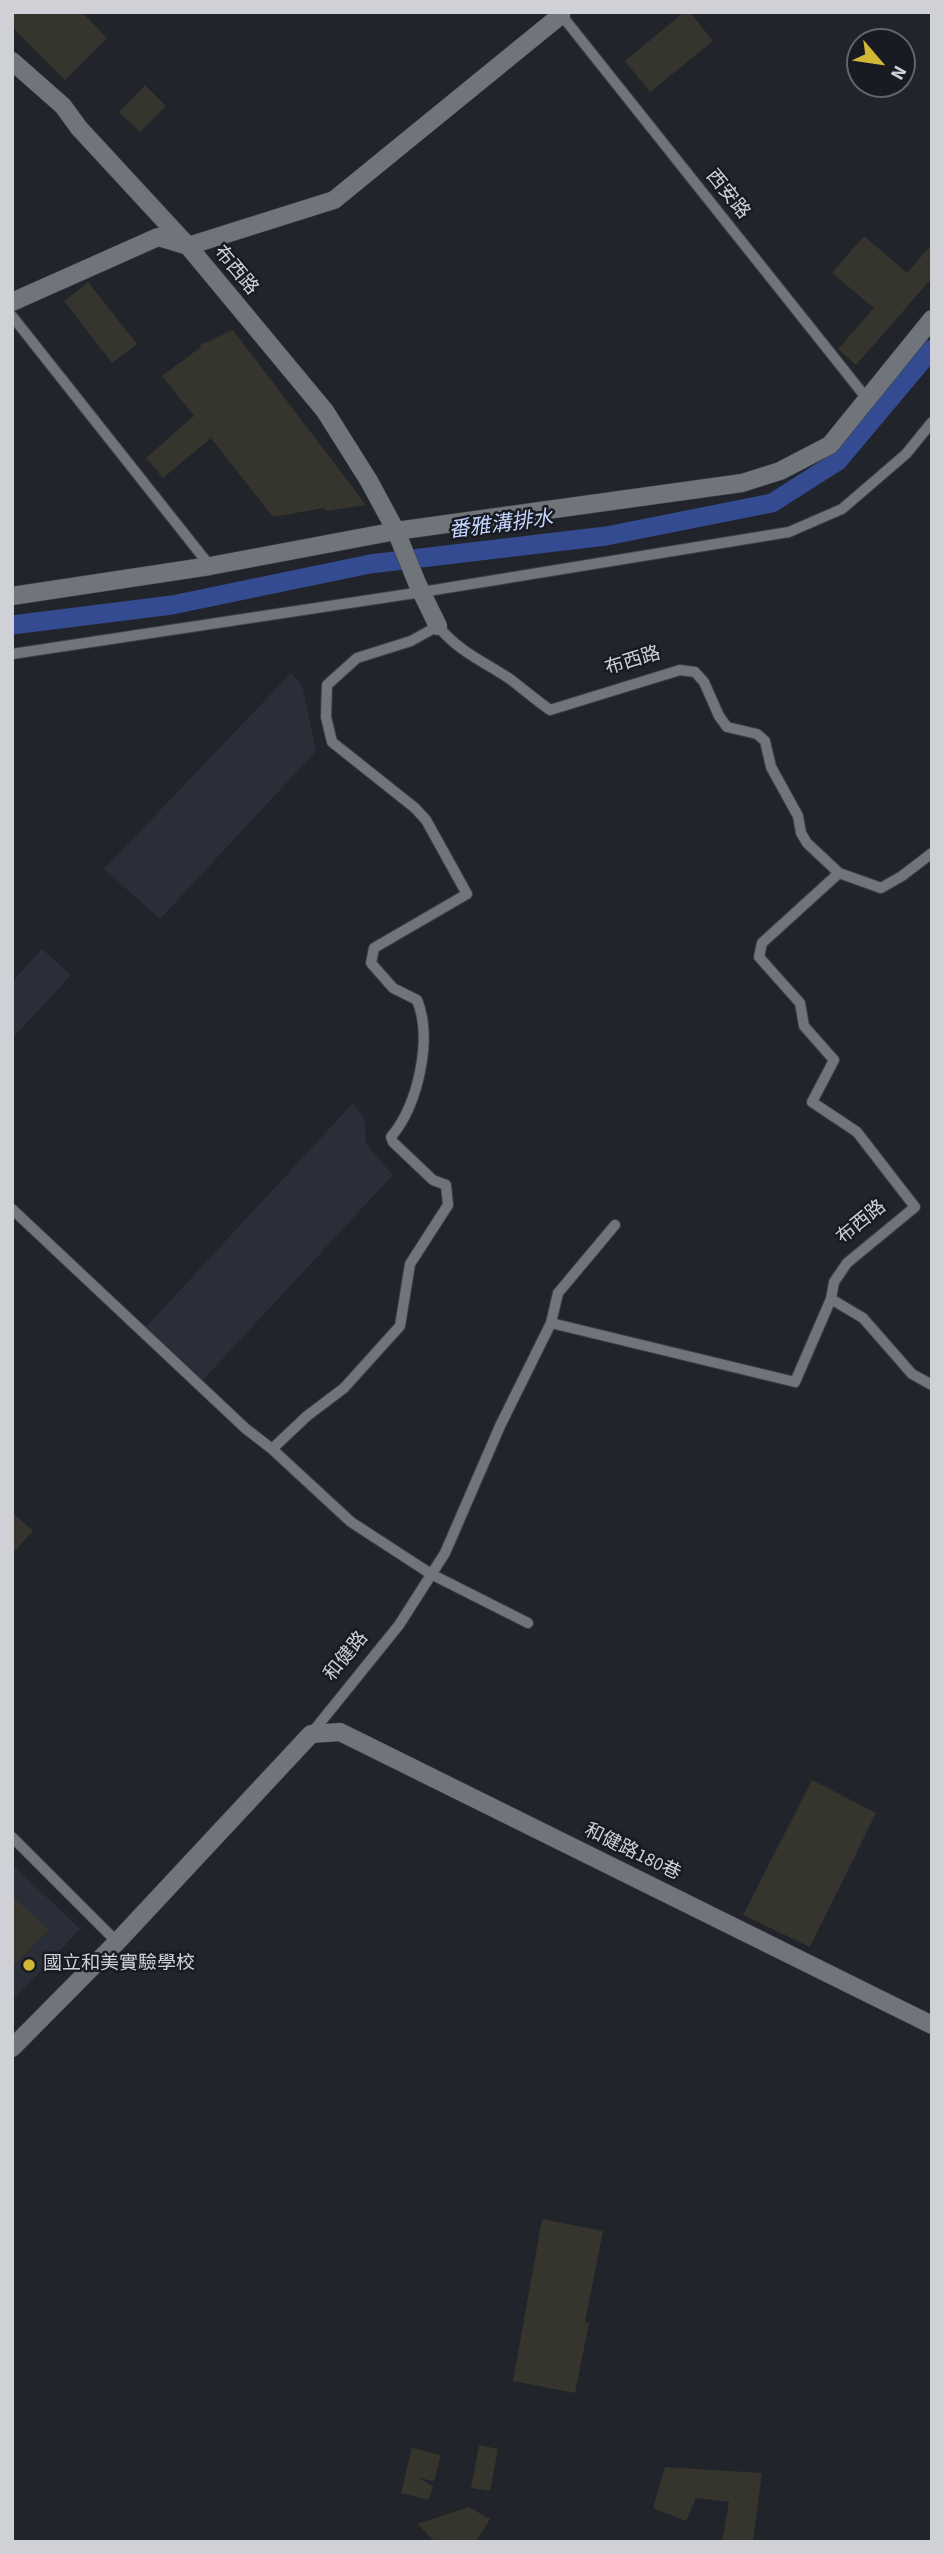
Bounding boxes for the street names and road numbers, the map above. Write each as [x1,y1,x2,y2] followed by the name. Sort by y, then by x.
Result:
[700,166,754,224] street label: 西安路
[208,242,262,300] street label: 布西路
[602,643,664,681] street label: 布西路
[833,1196,891,1250] street label: 布西路
[320,1628,374,1686] street label: 和健路
[580,1820,684,1886] street label: 和健路180巷

